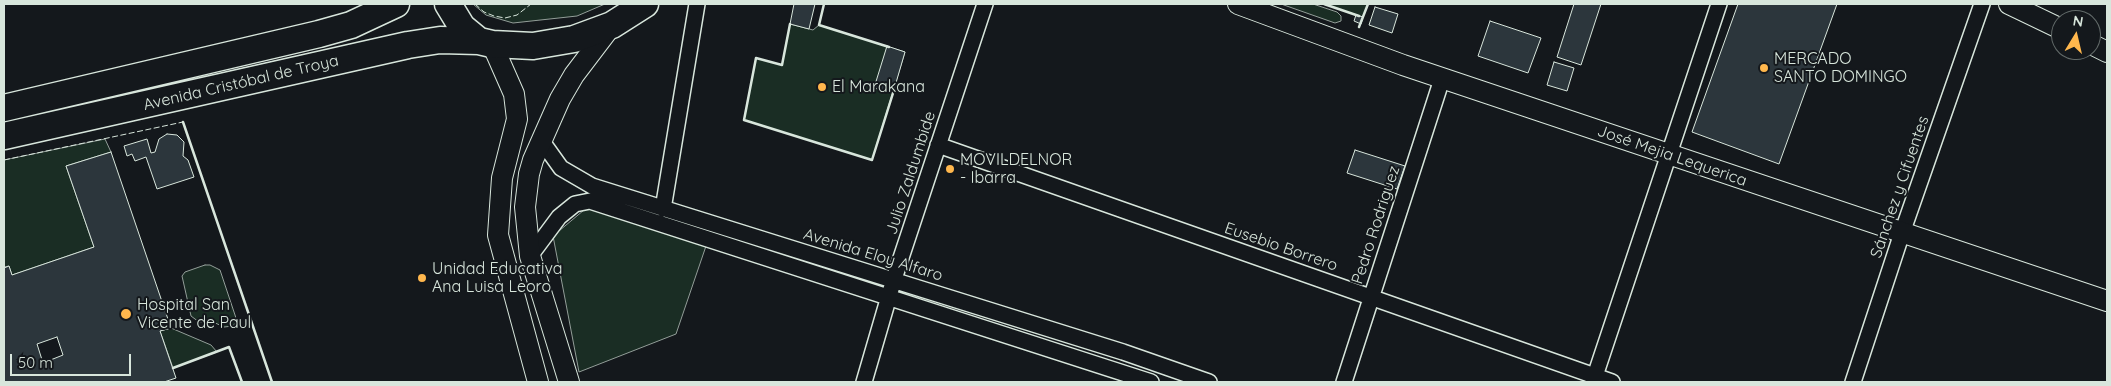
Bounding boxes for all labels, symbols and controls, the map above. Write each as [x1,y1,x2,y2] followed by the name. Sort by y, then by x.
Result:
[2051,10,2101,60] north arrow
[2072,11,2085,31] text: N
[1774,49,1907,87] place label: MERCADO SANTO DOMINGO
[141,51,341,115] street label: Avenida Cristóbal de Troya
[1758,62,1770,74] marker: MERCADO SANTO DOMINGO
[832,77,925,97] place label: El Marakana
[816,81,828,93] marker: El Marakana
[882,109,940,237] street label: Julio Zaldumbide
[1867,114,1933,260] street label: Sánchez y Cifuentes
[1595,121,1749,191] street label: José Mejia Lequerica
[960,150,1072,188] place label: MOVILDELNOR - Ibarra
[944,163,956,175] marker: MOVILDELNOR - Ibarra
[1348,163,1404,287] street label: Pedro Rodriguez
[1222,219,1340,275] street label: Eusebio Borrero
[801,225,945,285] street label: Avenida Eloy Alfaro
[432,259,563,297] place label: Unidad Educativa Ana Luisa Leoro
[416,272,428,284] marker: Unidad Educativa Ana Luisa Leoro
[137,295,251,333] place label: Hospital San Vicente de Paul
[119,307,133,321] marker: Hospital San Vicente de Paul
[12,344,134,376] scale bar
[18,353,53,372] text: 50 m

